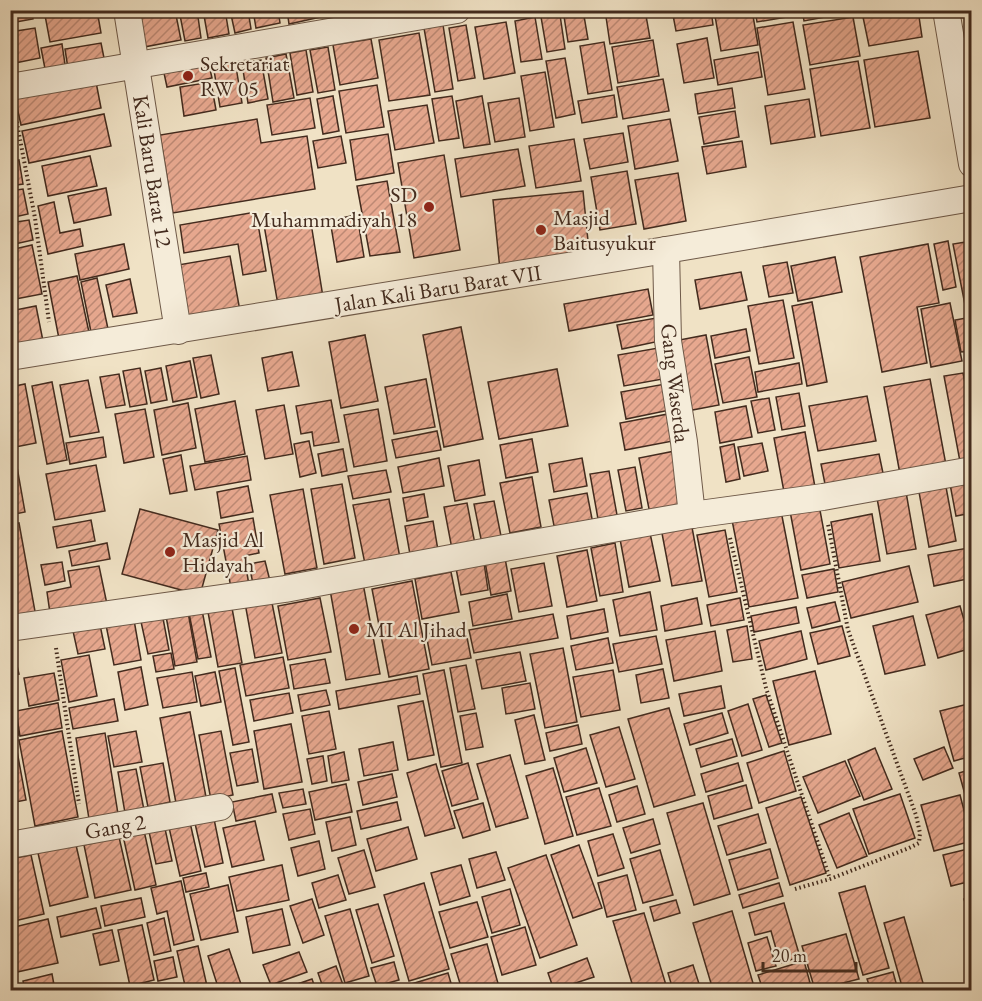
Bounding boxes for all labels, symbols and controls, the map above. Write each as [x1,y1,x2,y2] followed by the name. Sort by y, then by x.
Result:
[200,49,289,103] place label: Sekretariat RW 05
[181,69,195,83] marker: Sekretariat RW 05
[126,93,179,250] street label: Kali Baru Barat 12
[251,180,417,234] place label: SD Muhammadiyah 18
[422,200,436,214] marker: SD Muhammadiyah 18
[553,203,657,257] place label: Masjid Baitusyukur
[534,223,548,237] marker: Masjid Baitusyukur
[331,258,544,319] street label: Jalan Kali Baru Barat VII
[654,322,697,445] street label: Gang Waserda
[182,525,264,579] place label: Masjid Al Hidayah
[163,545,177,559] marker: Masjid Al Hidayah
[366,615,468,644] place label: MI Al Jihad
[347,622,361,636] marker: MI Al Jihad
[83,807,148,846] street label: Gang 2
[763,935,856,973] scale bar
[772,944,807,967] text: 20 m

